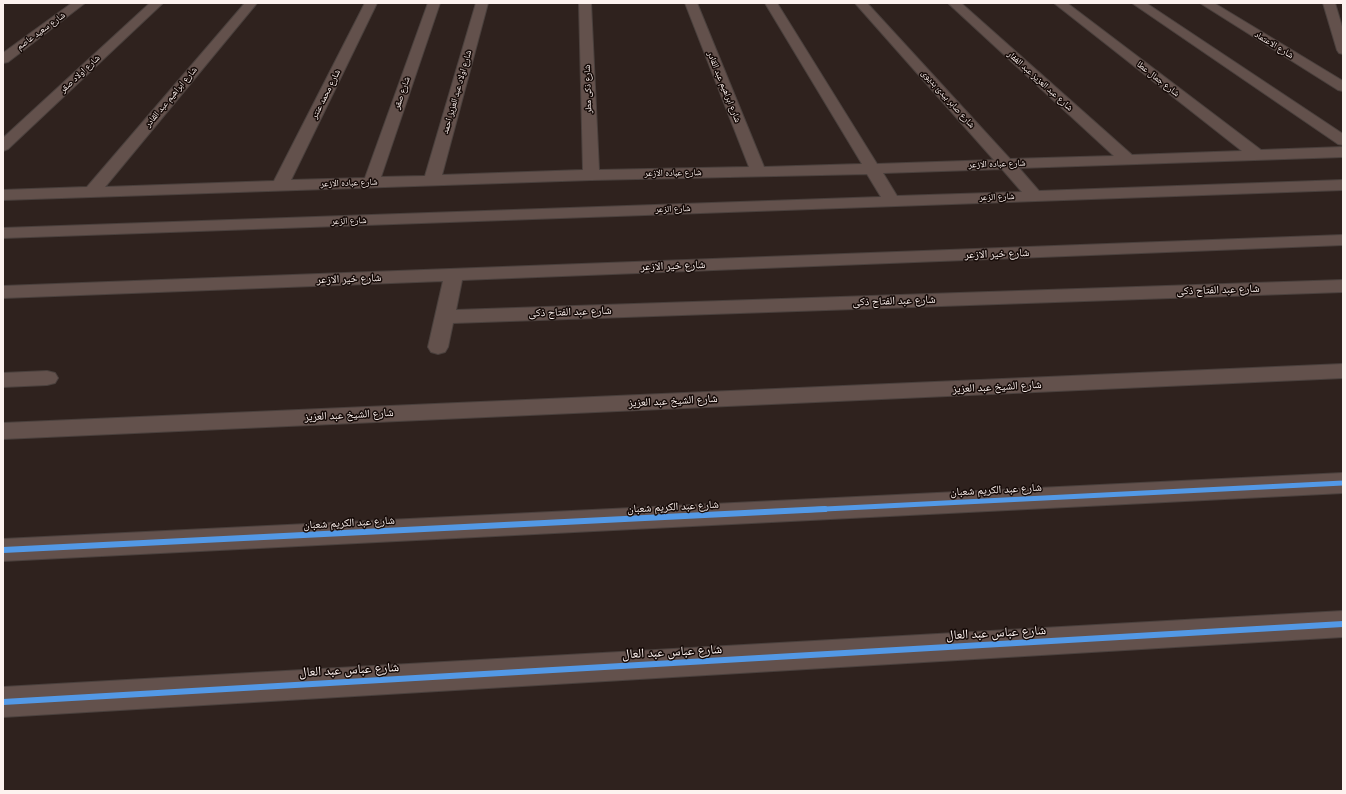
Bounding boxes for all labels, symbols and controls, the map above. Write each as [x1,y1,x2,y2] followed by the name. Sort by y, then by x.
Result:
[15,10,67,52] street label: شارع سعيد عاصم
[1252,29,1296,61] street label: شارع الاعتماد
[440,49,474,135] street label: شارع اولاد عبد العزيز احمد
[1005,49,1075,113] street label: شارع عبد العزيز عبد الغفار
[705,50,743,124] street label: شارع ابراهيم عبد القادر
[58,53,102,95] street label: شارع اولاد صقر
[1134,59,1182,99] street label: شارع جمال عطا
[582,64,594,114] street label: شارع ذكى مطر
[143,65,199,129] street label: شارع ابراهيم عبد القادر
[309,68,343,120] street label: شارع محمد عنتر
[919,68,977,130] street label: شارع صابر بيدئ بديوى
[391,75,413,111] street label: شارع صقر
[968,158,1026,170] street label: شارع عباده الازعر
[644,167,702,179] street label: شارع عباده الازعر
[320,177,378,189] street label: شارع عباده الازعر
[979,191,1015,203] street label: شارع الزعر
[655,203,691,215] street label: شارع الزعر
[331,215,367,227] street label: شارع الزعر
[964,246,1030,262] street label: شارع خير الازعر
[640,258,706,274] street label: شارع خير الازعر
[316,271,382,287] street label: شارع خير الازعر
[1176,282,1260,298] street label: شارع عبد الفتاح ذكى
[852,293,936,309] street label: شارع عبد الفتاح ذكى
[528,304,612,320] street label: شارع عبد الفتاح ذكى
[952,378,1042,396] street label: شارع الشيخ عبد العزيز
[628,392,718,410] street label: شارع الشيخ عبد العزيز
[304,406,394,424] street label: شارع الشيخ عبد العزيز
[950,481,1042,499] street label: شارع عبد الكريم شعبان
[627,498,719,516] street label: شارع عبد الكريم شعبان
[303,514,395,532] street label: شارع عبد الكريم شعبان
[945,623,1047,643] street label: شارع عباس عبد العال
[621,642,723,662] street label: شارع عباس عبد العال
[298,660,400,680] street label: شارع عباس عبد العال

